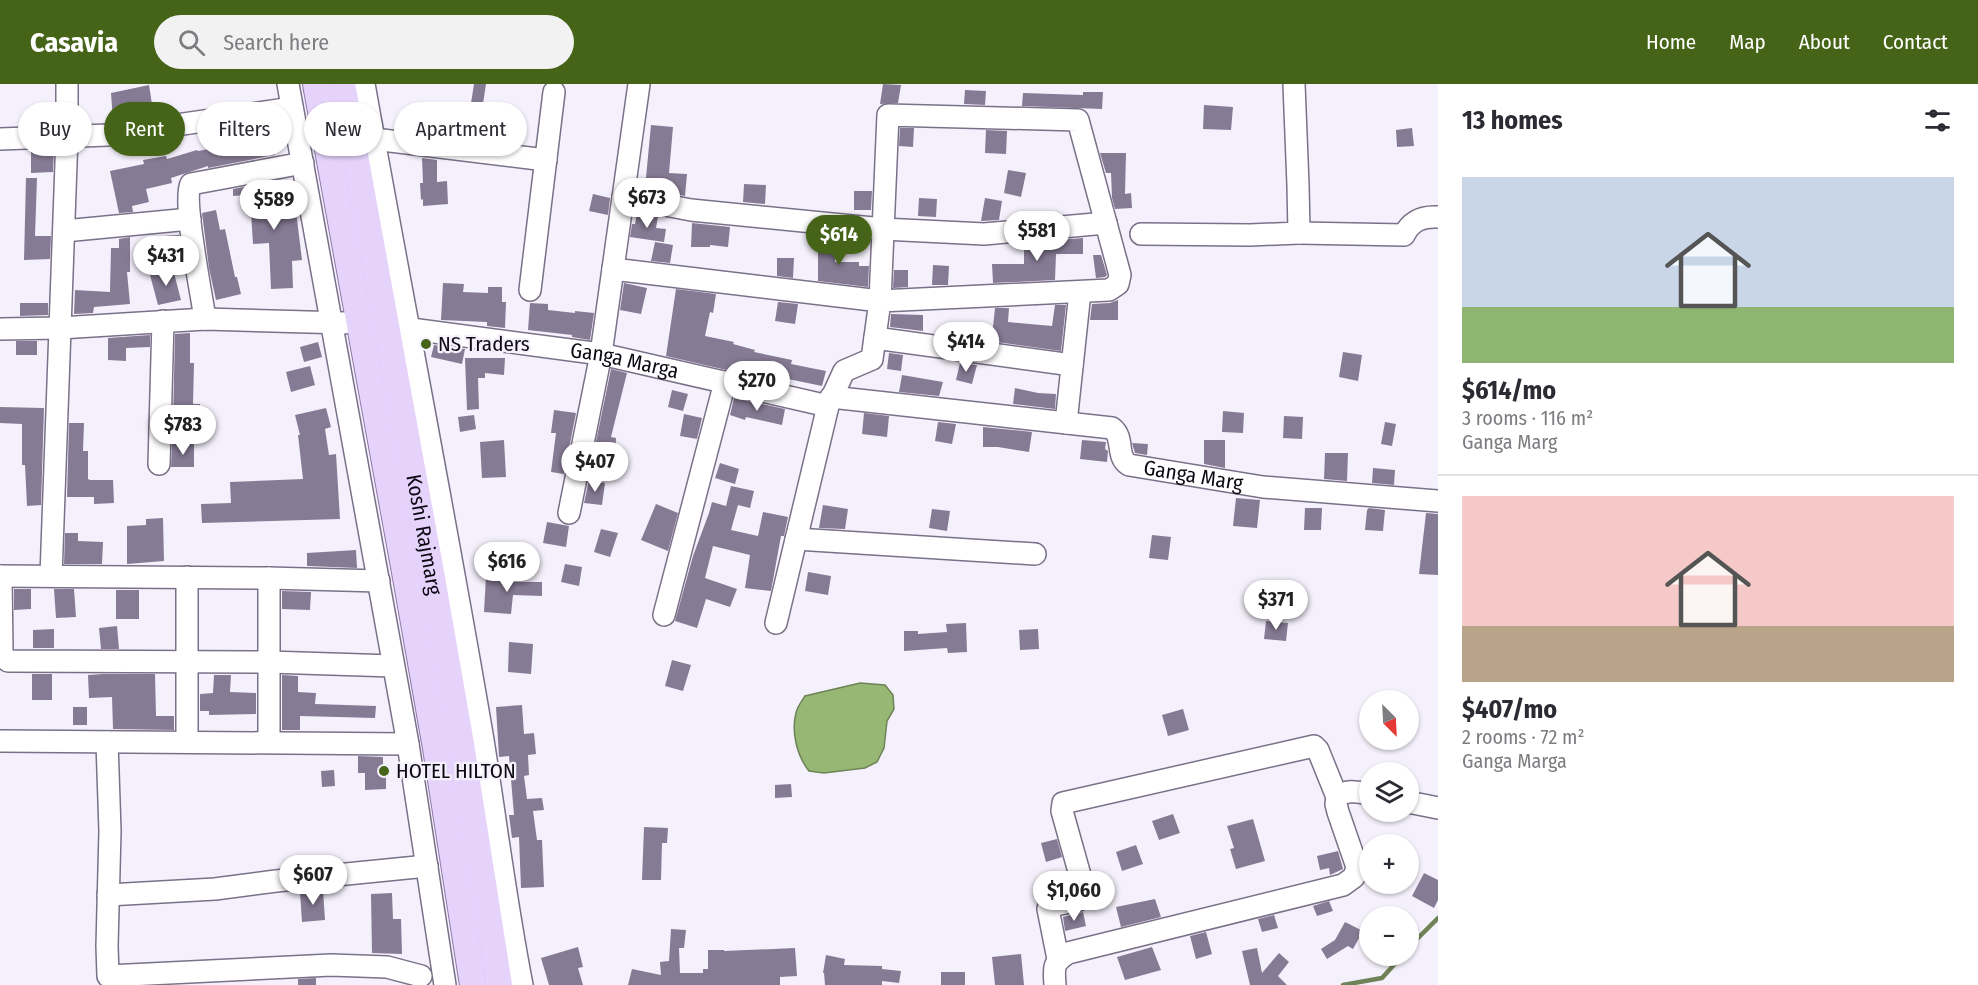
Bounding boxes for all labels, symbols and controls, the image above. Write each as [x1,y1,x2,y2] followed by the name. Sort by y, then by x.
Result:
[154,15,574,69] search box
[30,26,118,59] text: Casavia
[175,26,208,59] icon: search
[223,29,329,56] text: Search here
[1646,29,1696,55] text: Home
[1729,29,1766,55] text: Map
[1799,29,1850,55] text: About
[1883,29,1948,55] text: Contact
[18,102,92,156] chip: Buy
[104,102,185,156] chip: Rent
[197,102,292,156] chip: Filters
[304,102,382,156] chip: New
[394,102,527,156] chip: Apartment
[1921,104,1954,137] icon: filters
[1462,105,1563,136] text: 13 homes
[611,178,683,229] pin: $673
[238,180,310,231] pin: $589
[628,185,666,209] text: $673
[254,187,294,211] text: $589
[1001,211,1073,262] pin: $581
[803,215,875,266] pin: $614
[1654,216,1762,324] icon: home
[1018,218,1056,242] text: $581
[820,222,858,246] text: $614
[130,236,202,287] pin: $431
[147,243,185,267] text: $431
[930,322,1002,373] pin: $414
[947,329,985,353] text: $414
[438,331,530,357] place label: NS Traders
[419,337,433,351] marker: NS Traders
[569,337,681,384] street label: Ganga Marga
[721,361,793,412] pin: $270
[738,368,776,392] text: $270
[1462,375,1556,406] text: $614/mo
[147,405,219,456] pin: $783
[1462,406,1593,430] text: 3 rooms · 116 m²
[164,412,202,436] text: $783
[1462,430,1557,454] text: Ganga Marg
[559,442,631,493] pin: $407
[575,449,615,473] text: $407
[1142,455,1245,497] street label: Ganga Marg
[400,472,448,597] street label: Koshi Rajmarg
[1654,535,1762,643] icon: home
[471,542,543,593] pin: $616
[488,549,526,573] text: $616
[1240,580,1312,631] pin: $371
[1258,587,1294,611] text: $371
[1359,690,1419,750] north arrow
[1359,690,1419,966] map controls
[1462,694,1557,725] text: $407/mo
[1462,725,1584,749] text: 2 rooms · 72 m²
[1462,749,1567,773] text: Ganga Marga
[396,758,516,784] place label: HOTEL HILTON
[1359,762,1419,822] button: layers
[377,764,391,778] marker: HOTEL HILTON
[1359,834,1419,894] button: +
[277,855,349,906] pin: $607
[293,862,333,886] text: $607
[1025,871,1123,922] pin: $1,060
[1047,878,1101,902] text: $1,060
[1359,906,1419,966] button: −

